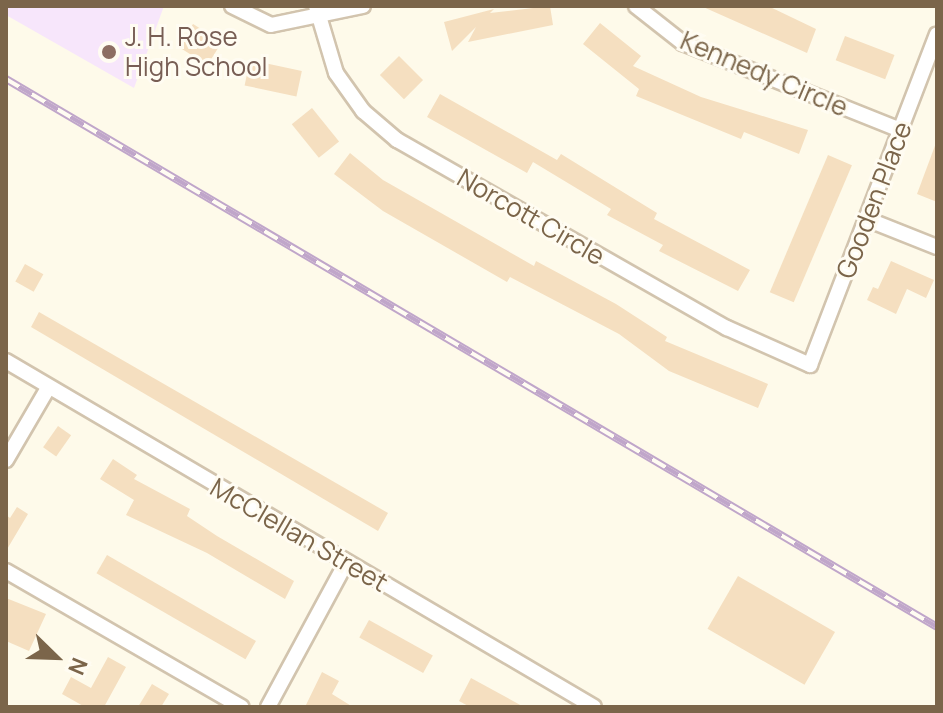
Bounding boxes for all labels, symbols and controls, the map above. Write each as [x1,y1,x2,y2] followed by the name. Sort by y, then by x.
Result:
[125,21,268,82] place label: J. H. Rose High School
[676,25,852,123] street label: Kennedy Circle
[100,43,118,61] marker: J. H. Rose High School
[830,117,918,283] street label: Gooden Place
[452,162,610,272] street label: Norcott Circle
[205,472,393,598] street label: McClellan Street
[16,617,96,697] north arrow
[61,653,95,680] text: N

